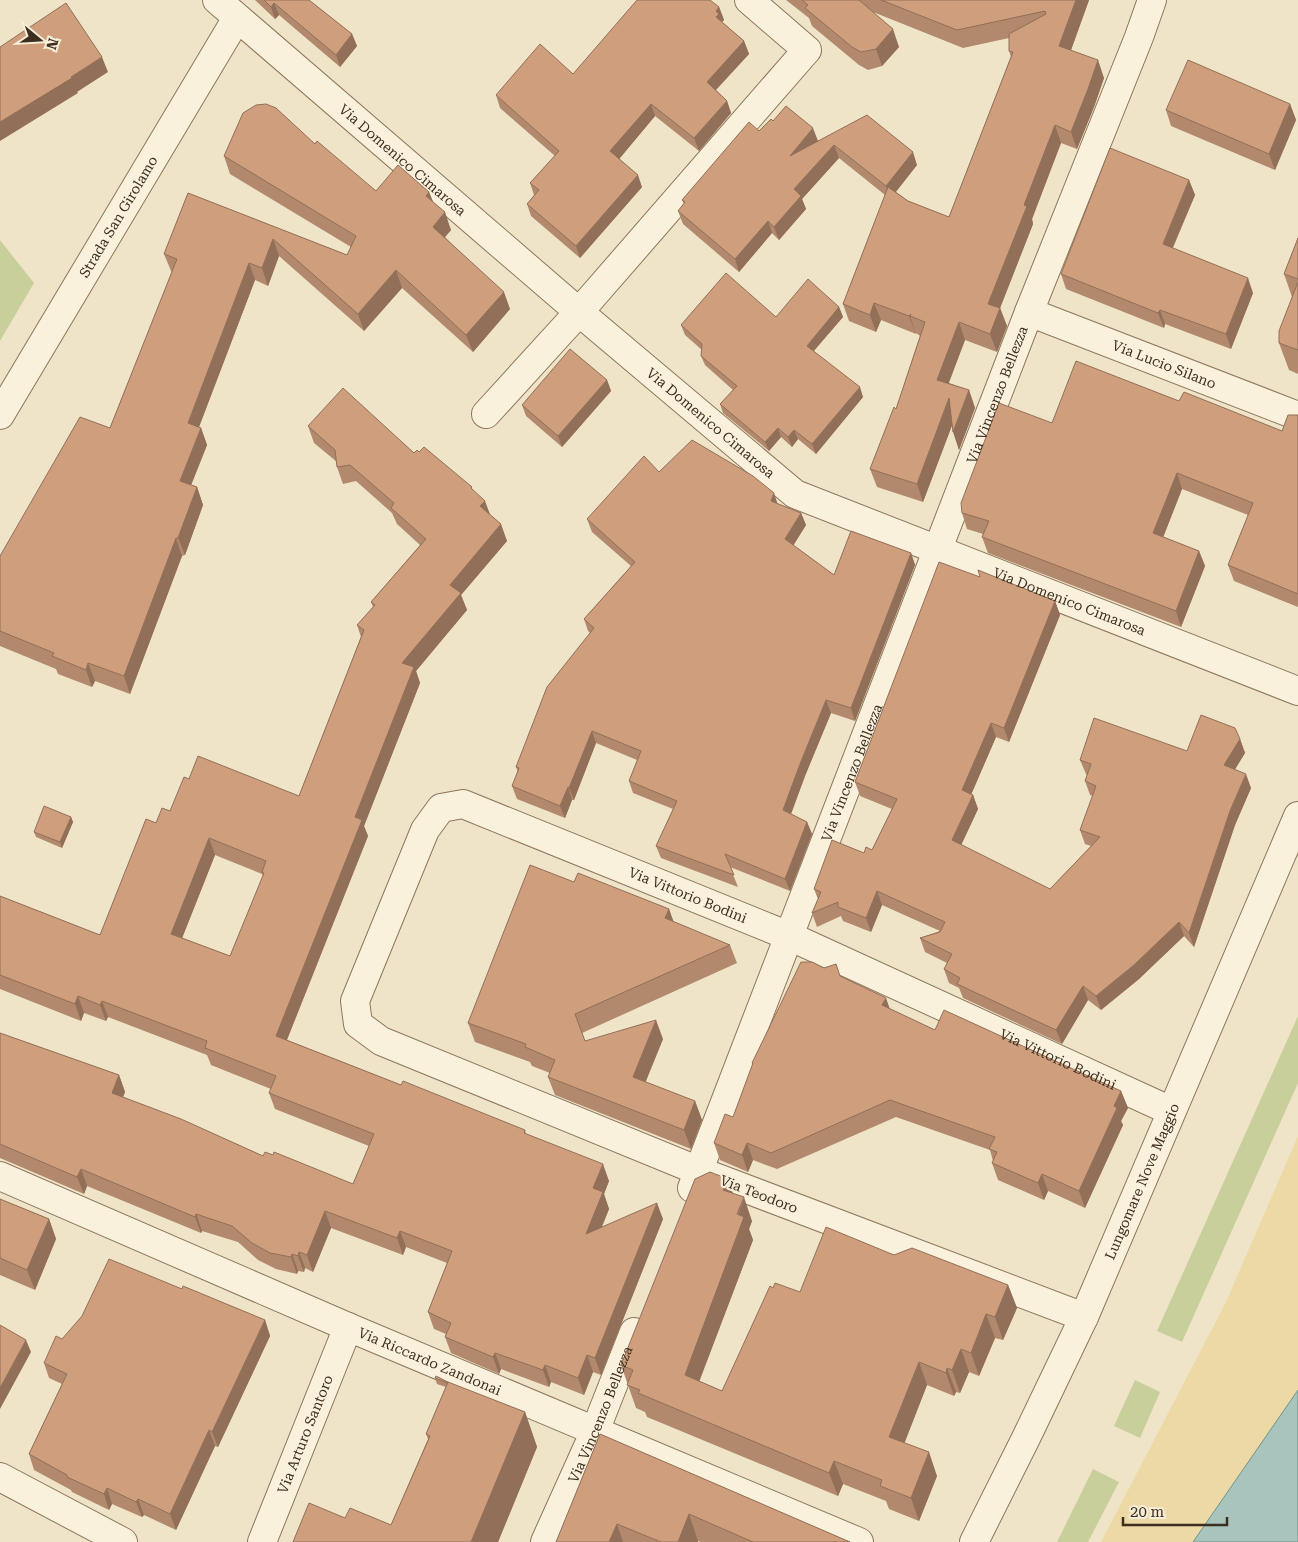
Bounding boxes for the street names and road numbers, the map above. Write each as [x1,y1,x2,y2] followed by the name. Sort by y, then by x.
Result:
[336,101,470,219] street label: Via Domenico Cimarosa
[76,153,161,280] street label: Strada San Girolamo
[963,323,1031,466] street label: Via Vincenzo Bellezza
[1110,337,1218,392] street label: Via Lucio Silano
[643,364,778,482] street label: Via Domenico Cimarosa
[991,564,1148,639] street label: Via Domenico Cimarosa
[818,701,886,844] street label: Via Vincenzo Bellezza
[626,864,750,926] street label: Via Vittorio Bodini
[997,1026,1119,1093] street label: Via Vittorio Bodini
[1102,1101,1182,1262] street label: Lungomare Nove Maggio
[718,1172,800,1216] street label: Via Teodoro
[356,1324,504,1399] street label: Via Riccardo Zandonai
[565,1344,636,1485] street label: Via Vincenzo Bellezza
[274,1373,336,1496] street label: Via Arturo Santoro

